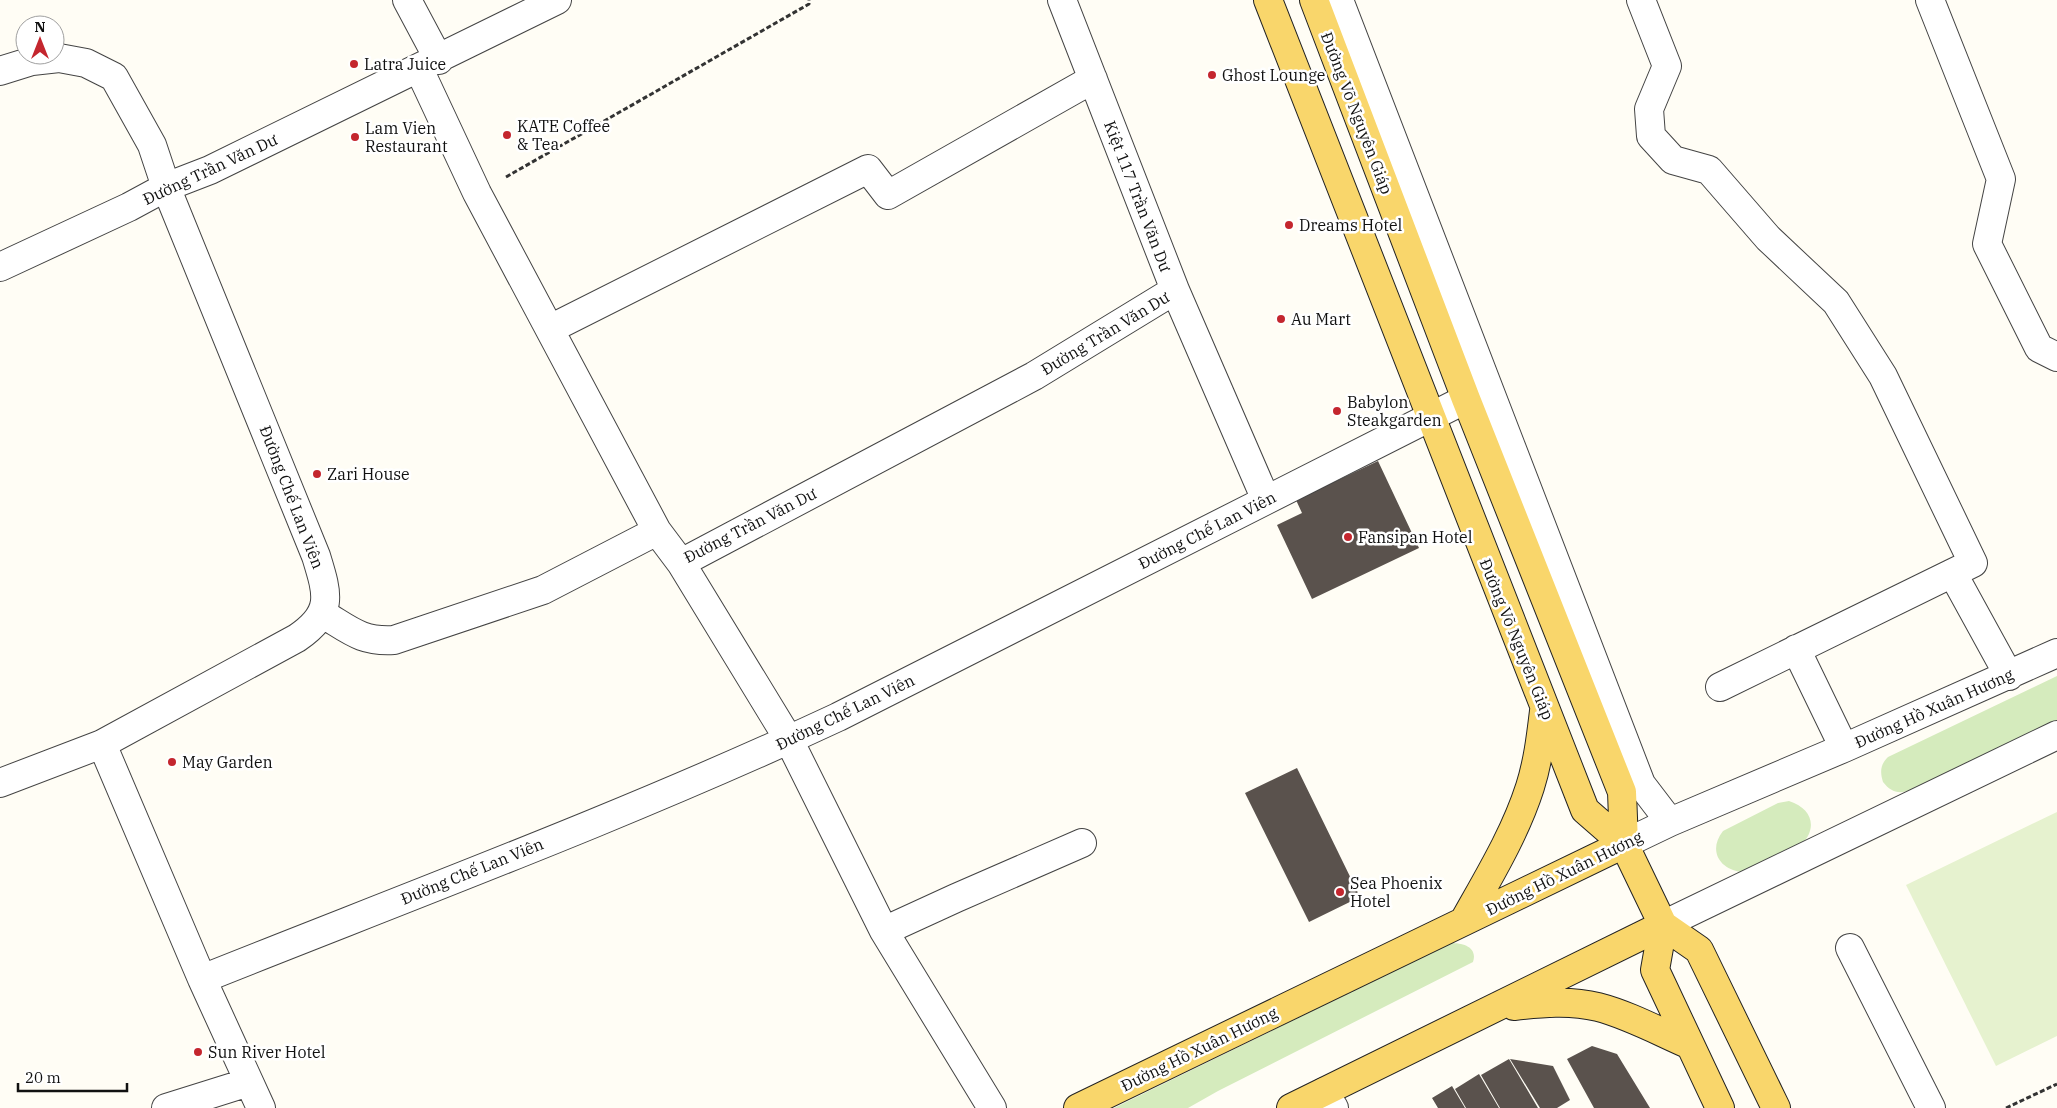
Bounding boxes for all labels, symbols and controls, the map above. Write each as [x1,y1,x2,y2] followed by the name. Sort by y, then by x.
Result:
[15,15,65,65] north arrow
[34,18,46,36] text: N
[1317,29,1397,197] street label: Đường Võ Nguyên Giáp
[364,54,446,74] place label: Latra Juice
[348,58,360,70] marker: Latra Juice
[1222,65,1325,85] place label: Ghost Lounge
[1206,69,1218,81] marker: Ghost Lounge
[517,116,610,154] place label: KATE Coffee & Tea
[365,118,448,156] place label: Lam Vien Restaurant
[1100,118,1176,274] street label: Kiệt 117 Trần Văn Dư
[139,129,281,209] street label: Đường Trần Văn Dư
[501,129,513,141] marker: KATE Coffee & Tea
[349,131,361,143] marker: Lam Vien Restaurant
[1299,215,1402,235] place label: Dreams Hotel
[1283,219,1295,231] marker: Dreams Hotel
[1037,287,1173,379] street label: Đường Trần Văn Dư
[1291,309,1351,329] place label: Au Mart
[1275,313,1287,325] marker: Au Mart
[1347,392,1442,430] place label: Babylon Steakgarden
[1331,405,1343,417] marker: Babylon Steakgarden
[255,423,329,571] street label: Đường Chế Lan Viên
[327,464,410,484] place label: Zari House
[311,468,323,480] marker: Zari House
[680,483,820,567] street label: Đường Trần Văn Dư
[1135,487,1279,573] street label: Đường Chế Lan Viên
[1358,527,1473,547] place label: Fansipan Hotel
[1342,531,1354,543] marker: Fansipan Hotel
[1475,555,1559,723] street label: Đường Võ Nguyên Giáp
[1852,664,2017,752] street label: Đường Hồ Xuân Hương
[772,670,918,754] street label: Đường Chế Lan Viên
[182,752,273,772] place label: May Garden
[166,756,178,768] marker: May Garden
[1482,826,1646,920] street label: Đường Hồ Xuân Hương
[398,833,546,909] street label: Đường Chế Lan Viên
[1350,873,1443,911] place label: Sea Phoenix Hotel
[1334,886,1346,898] marker: Sea Phoenix Hotel
[1117,1002,1281,1096] street label: Đường Hồ Xuân Hương
[208,1042,326,1062] place label: Sun River Hotel
[192,1046,204,1058] marker: Sun River Hotel
[18,1060,126,1092] scale bar
[25,1068,61,1087] text: 20 m

